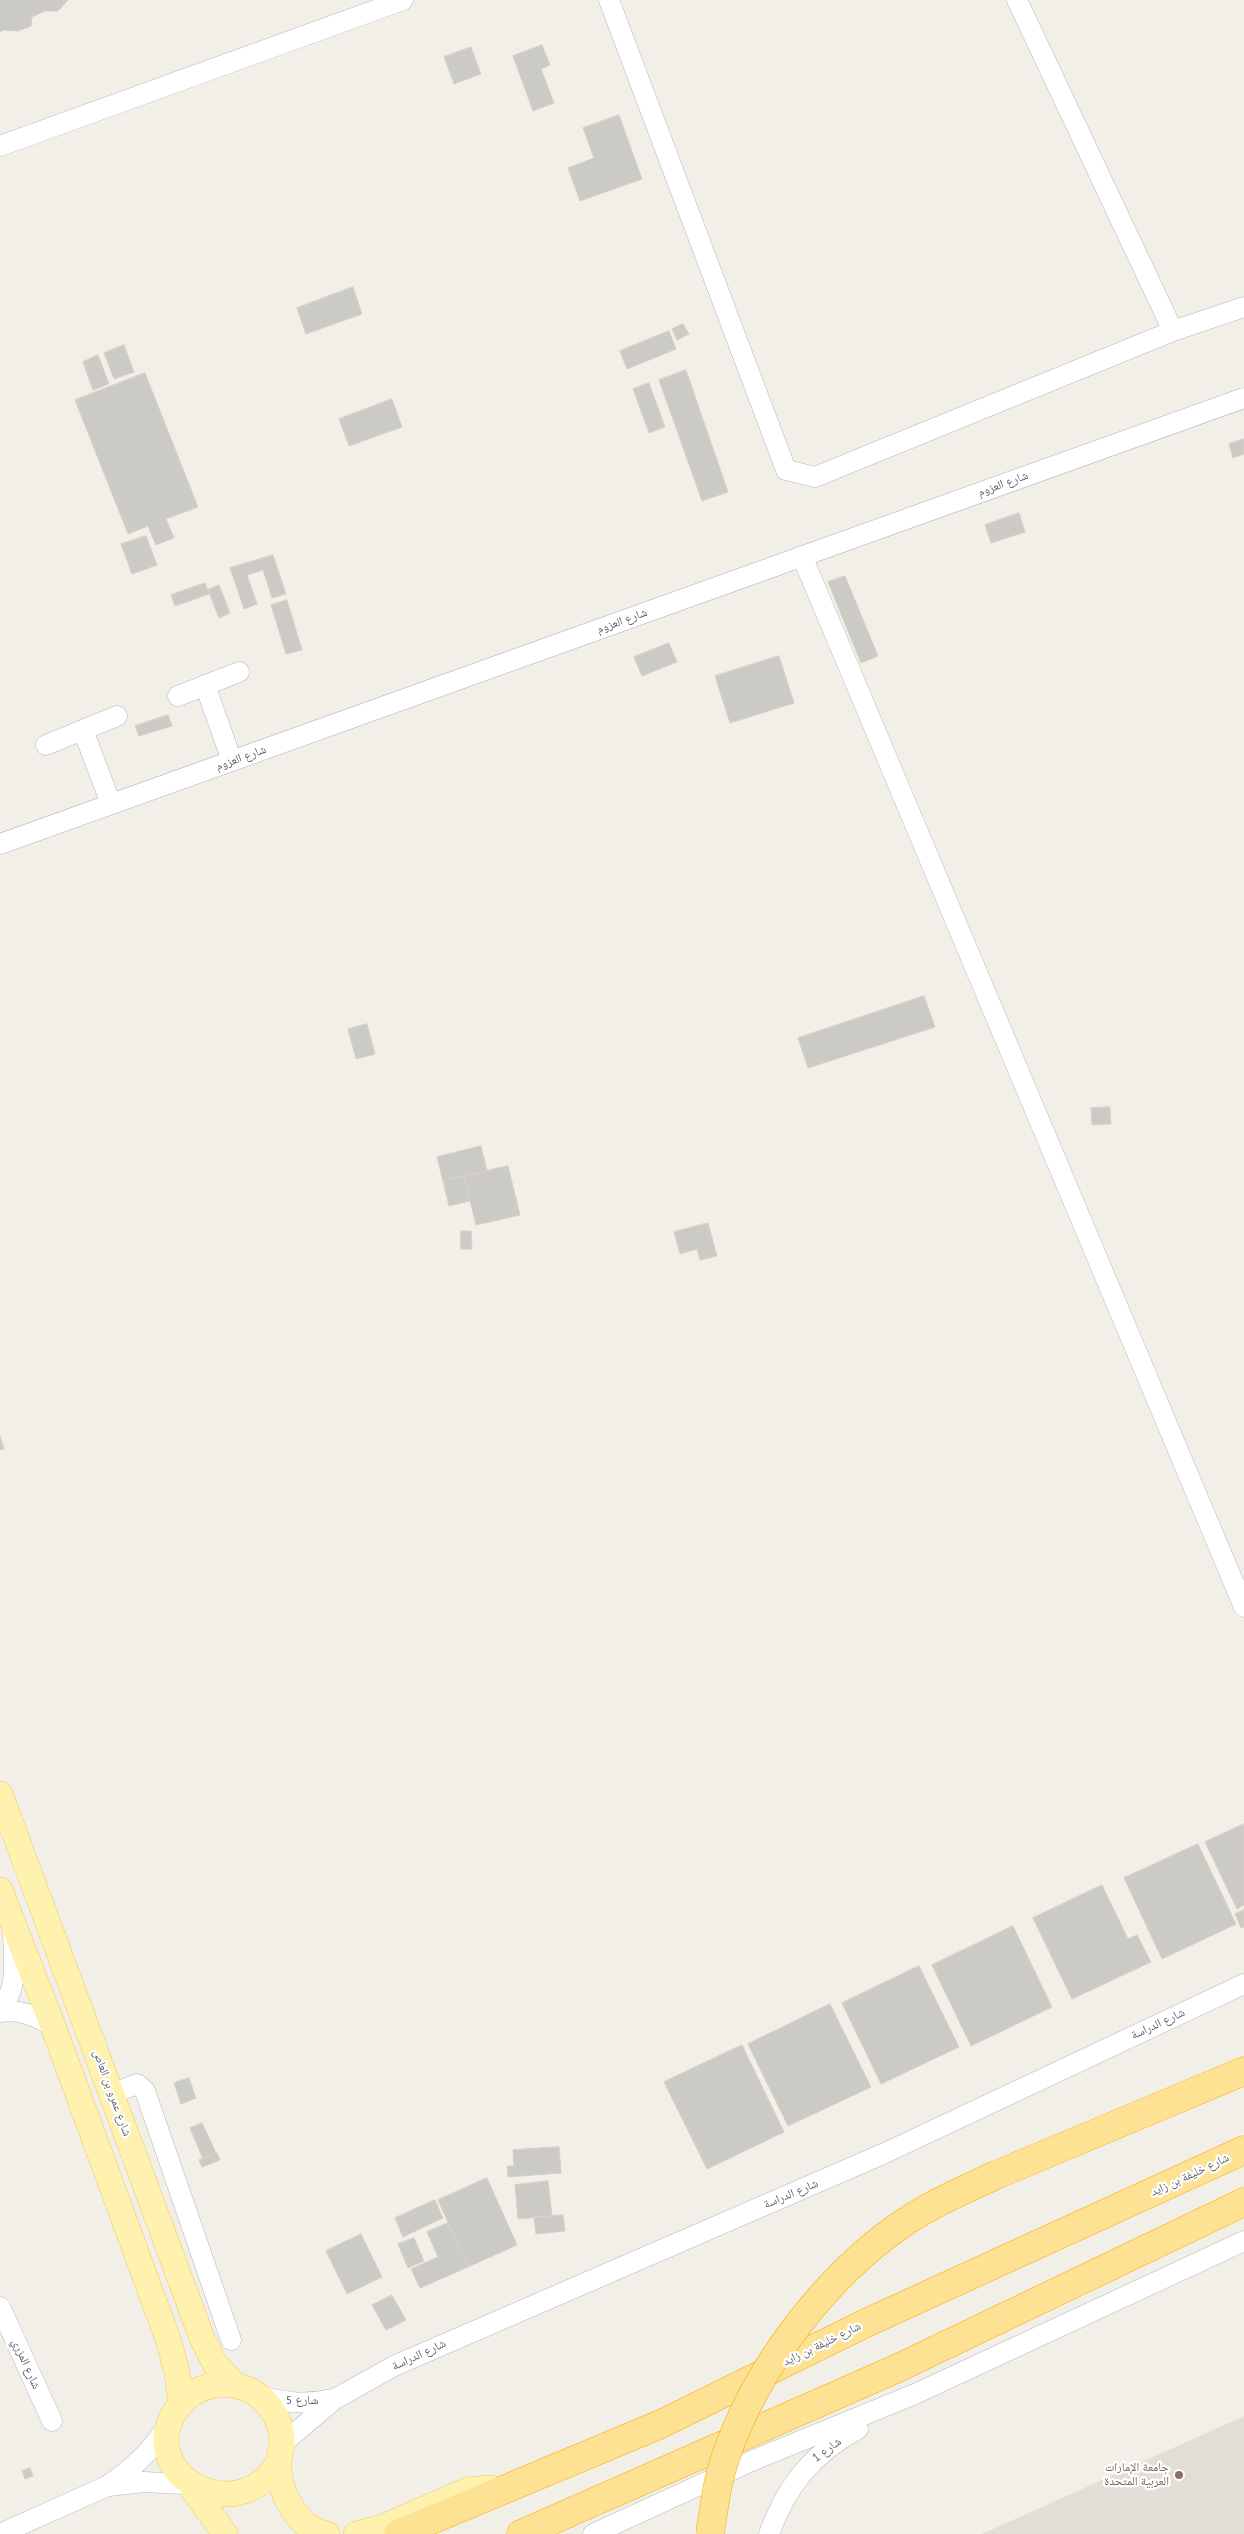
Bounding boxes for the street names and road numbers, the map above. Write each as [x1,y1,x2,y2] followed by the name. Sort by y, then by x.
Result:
[976,468,1030,500] street label: شارع العزوم
[595,605,649,637] street label: شارع العزوم
[214,742,268,774] street label: شارع العزوم
[1129,2005,1187,2043] street label: شارع الدراسة
[90,2048,134,2138] street label: شارع عمرو بن العاص
[1148,2151,1232,2199] street label: شارع خليفة بن زايد
[762,2176,820,2212] street label: شارع الدراسة
[781,2319,863,2369] street label: شارع خليفة بن زايد
[390,2336,448,2374] street label: شارع الدراسة
[9,2337,43,2391] street label: شارع المزري
[286,2394,318,2408] street label: شارع 5
[810,2434,844,2466] street label: شارع 1

